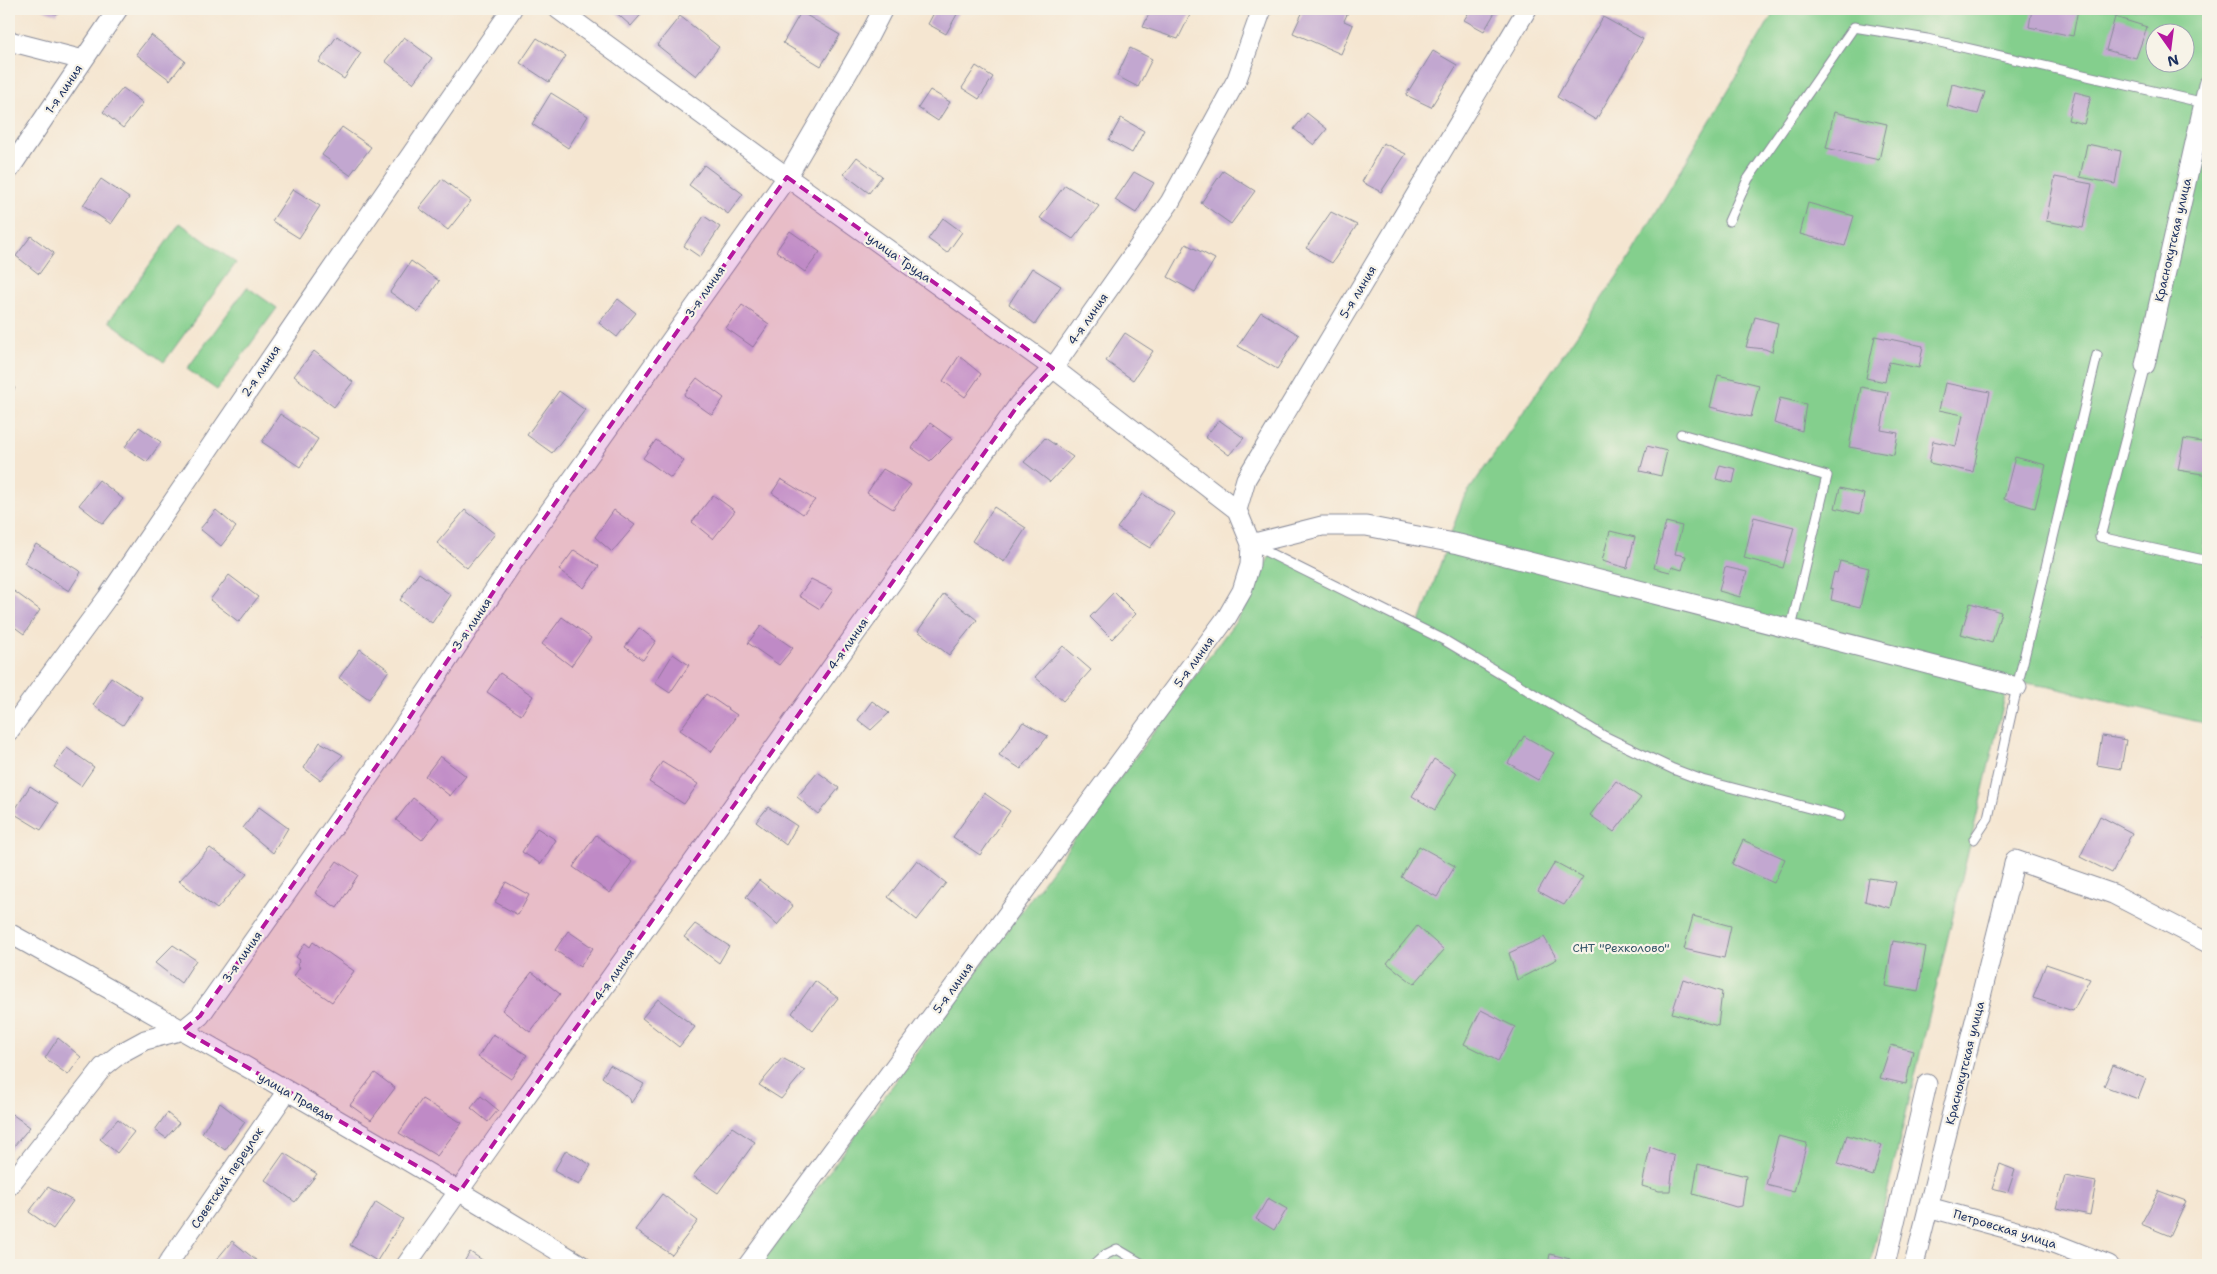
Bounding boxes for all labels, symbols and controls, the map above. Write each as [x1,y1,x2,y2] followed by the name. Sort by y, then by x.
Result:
[2144,22,2194,72] north arrow
[2166,51,2181,71] text: N
[42,61,86,117] street label: 1-я линия
[2151,176,2195,304] street label: Краснокутская улица
[864,230,935,286] street label: улица Труда
[681,263,729,321] street label: 3-я линия
[1336,263,1380,321] street label: 5-я линия
[1064,290,1112,348] street label: 4-я линия
[238,342,284,400] street label: 2-я линия
[449,595,495,653] street label: 3-я линия
[824,615,872,673] street label: 4-я линия
[1170,633,1218,691] street label: 5-я линия
[218,928,266,986] street label: 3-я линия
[1572,940,1670,956] park label: СНТ "Рехколово"
[590,946,638,1004] street label: 4-я линия
[929,959,977,1017] street label: 5-я линия
[1942,999,1988,1126] street label: Краснокутская улица
[255,1069,337,1125] street label: улица Правды
[187,1124,267,1232] street label: Советский переулок
[1951,1206,2059,1252] street label: Петровская улица

